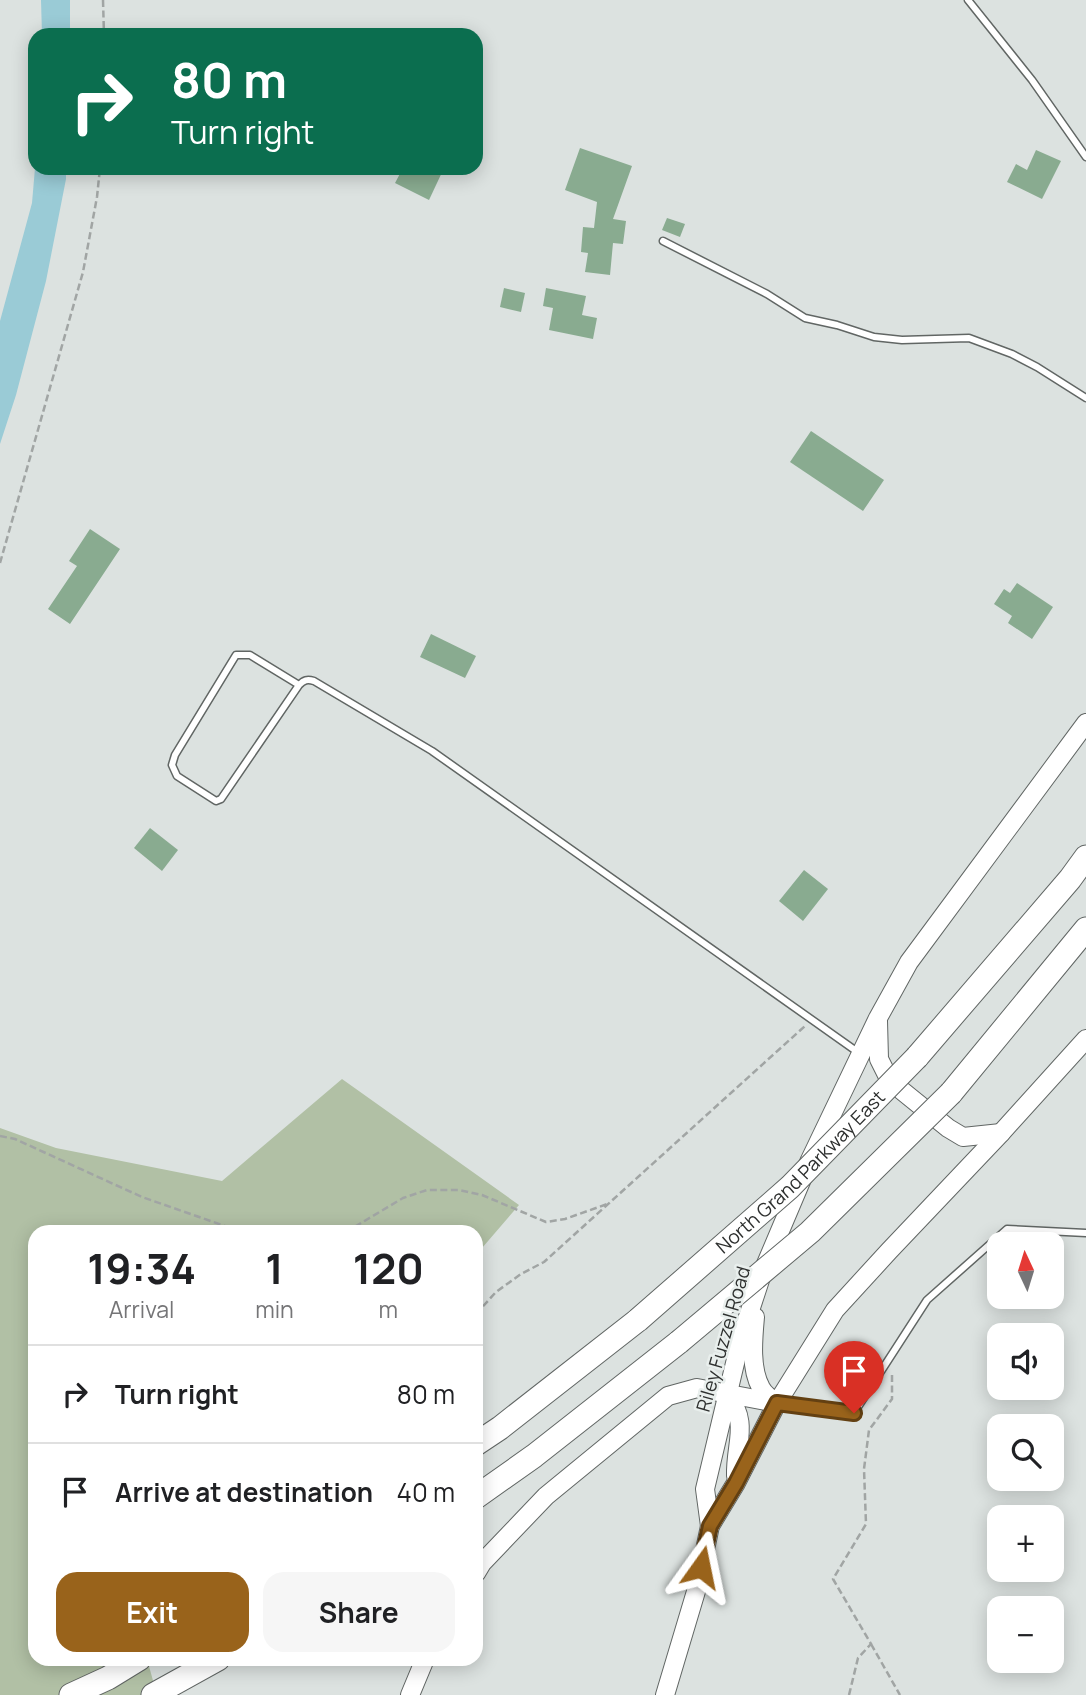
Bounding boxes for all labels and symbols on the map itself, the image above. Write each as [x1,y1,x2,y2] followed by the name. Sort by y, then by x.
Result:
[710,1084,891,1259] street label: North Grand Parkway East
[987,1232,1064,1309] north arrow
[690,1263,756,1415] street label: Riley Fuzzel Road
[824,1341,884,1413] pin
[664,1530,738,1604] position arrow

